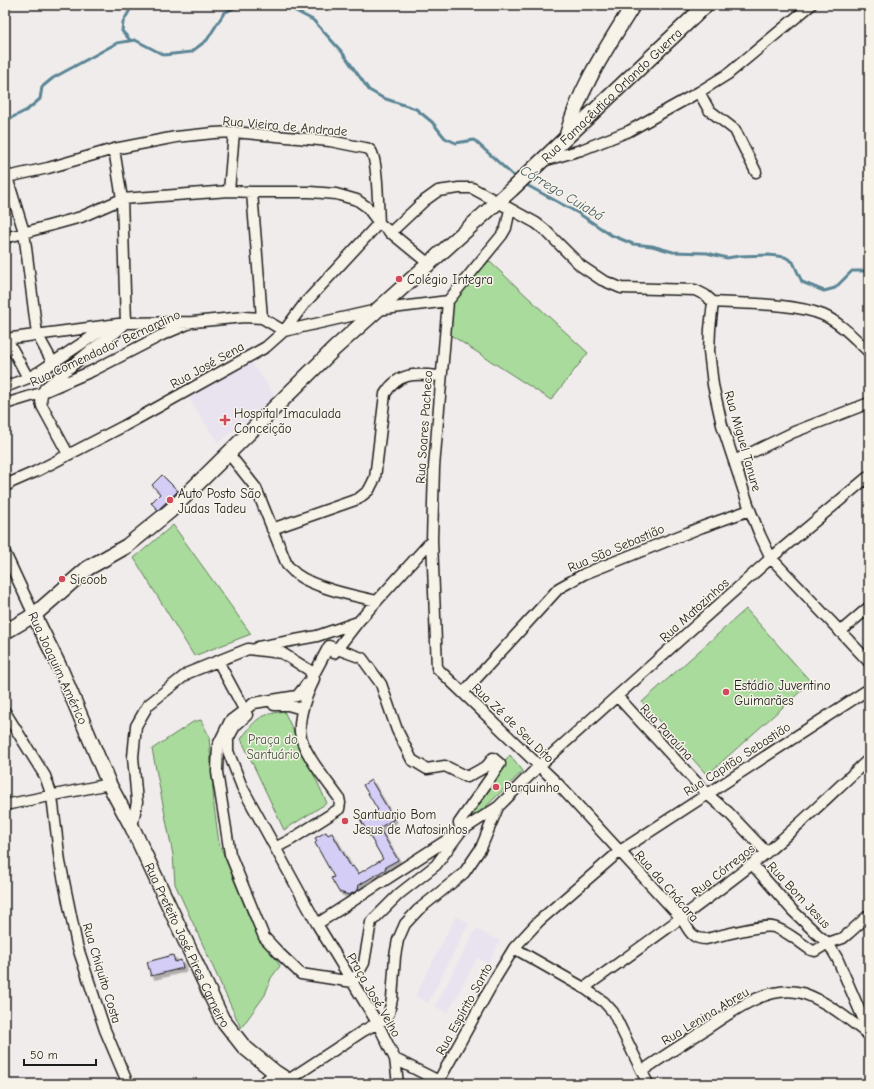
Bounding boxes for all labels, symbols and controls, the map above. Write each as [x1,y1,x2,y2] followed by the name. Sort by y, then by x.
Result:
[538,25,684,165] street label: Rua Famacêutico Orlando Guerra
[222,113,348,139] street label: Rua Vieira de Andrade
[517,161,607,225] water label: Córrego Cuiabá
[407,272,493,287] place label: Colégio Integra
[394,274,404,284] marker: Colégio Integra
[28,307,183,389] street label: Rua Comendador Bernardino
[168,339,246,391] street label: Rua José Sena
[413,370,435,484] street label: Rua Soares Pacheco
[721,389,765,494] street label: Rua Miguel Tanure
[234,406,341,436] place label: Hospital Imaculada Conceição
[219,414,231,426] marker: Hospital Imaculada Conceição
[178,486,261,516] place label: Auto Posto São Judas Tadeu
[165,495,175,505] marker: Auto Posto São Judas Tadeu
[565,521,667,575] street label: Rua São Sebastião
[70,572,107,587] place label: Sicoob
[57,574,67,584] marker: Sicoob
[656,575,732,645] street label: Rua Matozinhos
[25,609,91,727] street label: Rua Joaquim Américo
[734,678,831,708] place label: Estádio Juventino Guimarães
[469,680,557,766] street label: Rua Zé de Seu Dito
[721,687,731,697] marker: Estádio Juventino Guimarães
[637,701,697,763] street label: Rua Paraúna
[681,719,793,799] street label: Rua Capitão Sebastião
[246,732,300,762] park label: Praça do Santuário
[504,780,560,795] place label: Parquinho
[491,782,501,792] marker: Parquinho
[353,807,467,837] place label: Santuario Bom Jesus de Matosinhos
[340,816,350,826] marker: Santuario Bom Jesus de Matosinhos
[688,841,758,899] street label: Rua Córregos
[632,847,702,925] street label: Rua da Chácara
[764,859,834,931] street label: Rua Bom Jesus
[142,860,233,1030] street label: Rua Prefeito José Pires Carneiro
[80,921,124,1025] street label: Rua Chiquito Costa
[344,950,404,1040] street label: Praça José Velho
[433,960,495,1057] street label: Rua Espírito Santo
[659,984,751,1048] street label: Rua Lenina Abreu
[24,1041,96,1067] scale bar
[30,1048,58,1062] text: 50 m

